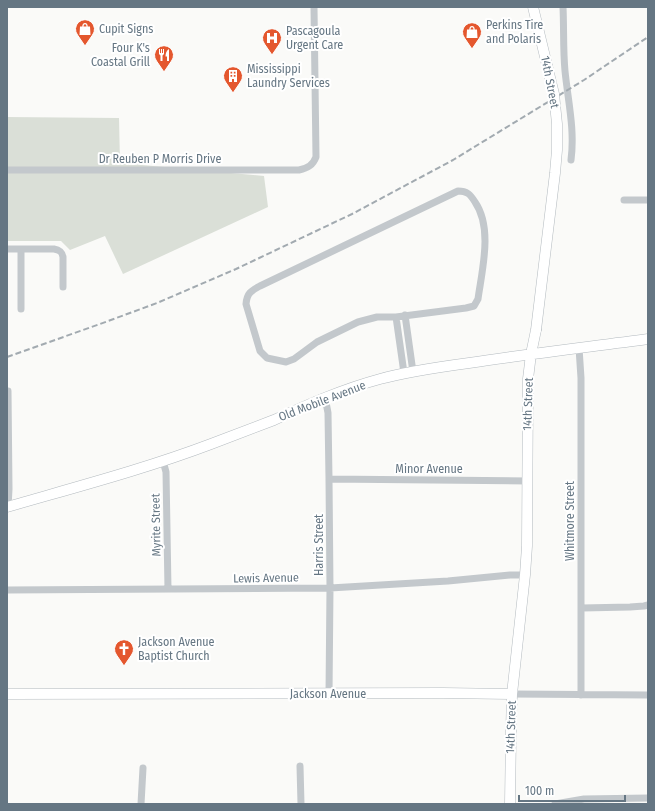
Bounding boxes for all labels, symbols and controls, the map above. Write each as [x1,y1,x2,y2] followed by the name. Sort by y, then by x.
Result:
[74,18,96,46] shop icon: Cupit Signs
[486,18,543,46] place label: Perkins Tire and Polaris
[461,21,483,49] shop icon: Perkins Tire and Polaris
[99,22,153,36] place label: Cupit Signs
[286,24,343,52] place label: Pascagoula Urgent Care
[261,27,283,55] hospital icon: Pascagoula Urgent Care
[91,41,150,69] place label: Four K's Coastal Grill
[153,44,175,72] restaurant icon: Four K's Coastal Grill
[538,55,562,109] street label: 14th Street
[247,62,330,90] place label: Mississippi Laundry Services
[222,65,244,93] building icon: Mississippi Laundry Services
[99,152,221,166] street label: Dr Reuben P Morris Drive
[520,377,536,431] street label: 14th Street
[277,378,368,424] street label: Old Mobile Avenue
[395,462,463,476] street label: Minor Avenue
[563,481,577,561] street label: Whitmore Street
[148,493,164,557] street label: Myrite Street
[312,514,326,576] street label: Harris Street
[233,570,299,586] street label: Lewis Avenue
[138,635,215,663] place label: Jackson Avenue Baptist Church
[113,638,135,666] church icon: Jackson Avenue Baptist Church
[290,687,366,701] street label: Jackson Avenue
[503,700,519,754] street label: 14th Street
[519,777,625,803] scale bar
[525,784,554,798] text: 100 m

